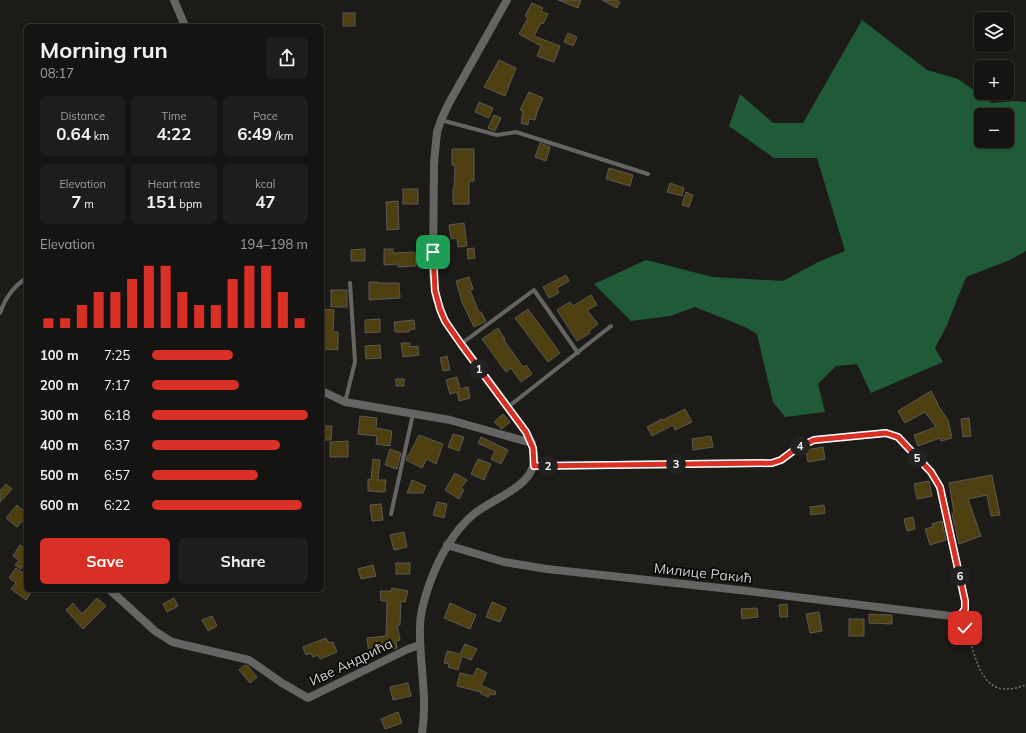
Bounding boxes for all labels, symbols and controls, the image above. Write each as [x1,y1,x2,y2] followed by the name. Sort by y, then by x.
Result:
[974,12,1014,148] map controls
[974,12,1014,52] button: layers
[40,36,168,64] text: Morning run
[266,37,308,79] button: share
[974,60,1014,100] button: +
[40,65,74,81] text: 08:17
[974,108,1014,148] button: −
[60,109,105,123] text: Distance
[162,109,186,123] text: Time
[253,109,278,123] text: Pace
[56,123,91,144] text: 0.64
[157,123,191,144] text: 4:22
[237,123,272,144] text: 6:49
[91,129,109,143] text: km
[272,129,293,143] text: /km
[59,177,106,191] text: Elevation
[148,177,200,191] text: Heart rate
[255,177,275,191] text: kcal
[71,191,82,212] text: 7
[146,191,176,212] text: 151
[255,191,276,212] text: 47
[82,197,94,211] text: m
[176,197,202,211] text: bpm
[416,235,450,269] pin
[40,236,95,252] text: Elevation
[240,236,308,252] text: 194–198 m
[422,241,444,263] icon: arrive
[40,347,79,363] text: 100 m
[104,347,130,363] text: 7:25
[469,359,489,379] pin: 1
[476,362,482,376] text: 1
[40,377,79,393] text: 200 m
[104,377,130,393] text: 7:17
[40,407,79,423] text: 300 m
[104,407,130,423] text: 6:18
[790,436,810,456] pin: 4
[40,437,79,453] text: 400 m
[104,437,130,453] text: 6:37
[797,439,803,453] text: 4
[907,448,927,468] pin: 5
[914,451,920,465] text: 5
[666,454,686,474] pin: 3
[538,456,558,476] pin: 2
[673,457,679,471] text: 3
[545,459,551,473] text: 2
[40,467,79,483] text: 500 m
[104,467,130,483] text: 6:57
[40,497,79,513] text: 600 m
[104,497,130,513] text: 6:22
[40,538,170,584] button: Save
[178,538,308,584] button: Share
[653,559,753,587] street label: Милице Ракић
[950,566,970,586] pin: 6
[957,569,963,583] text: 6
[948,611,982,645] pin
[954,617,976,639] icon: check
[306,634,396,690] street label: Иве Андрића

